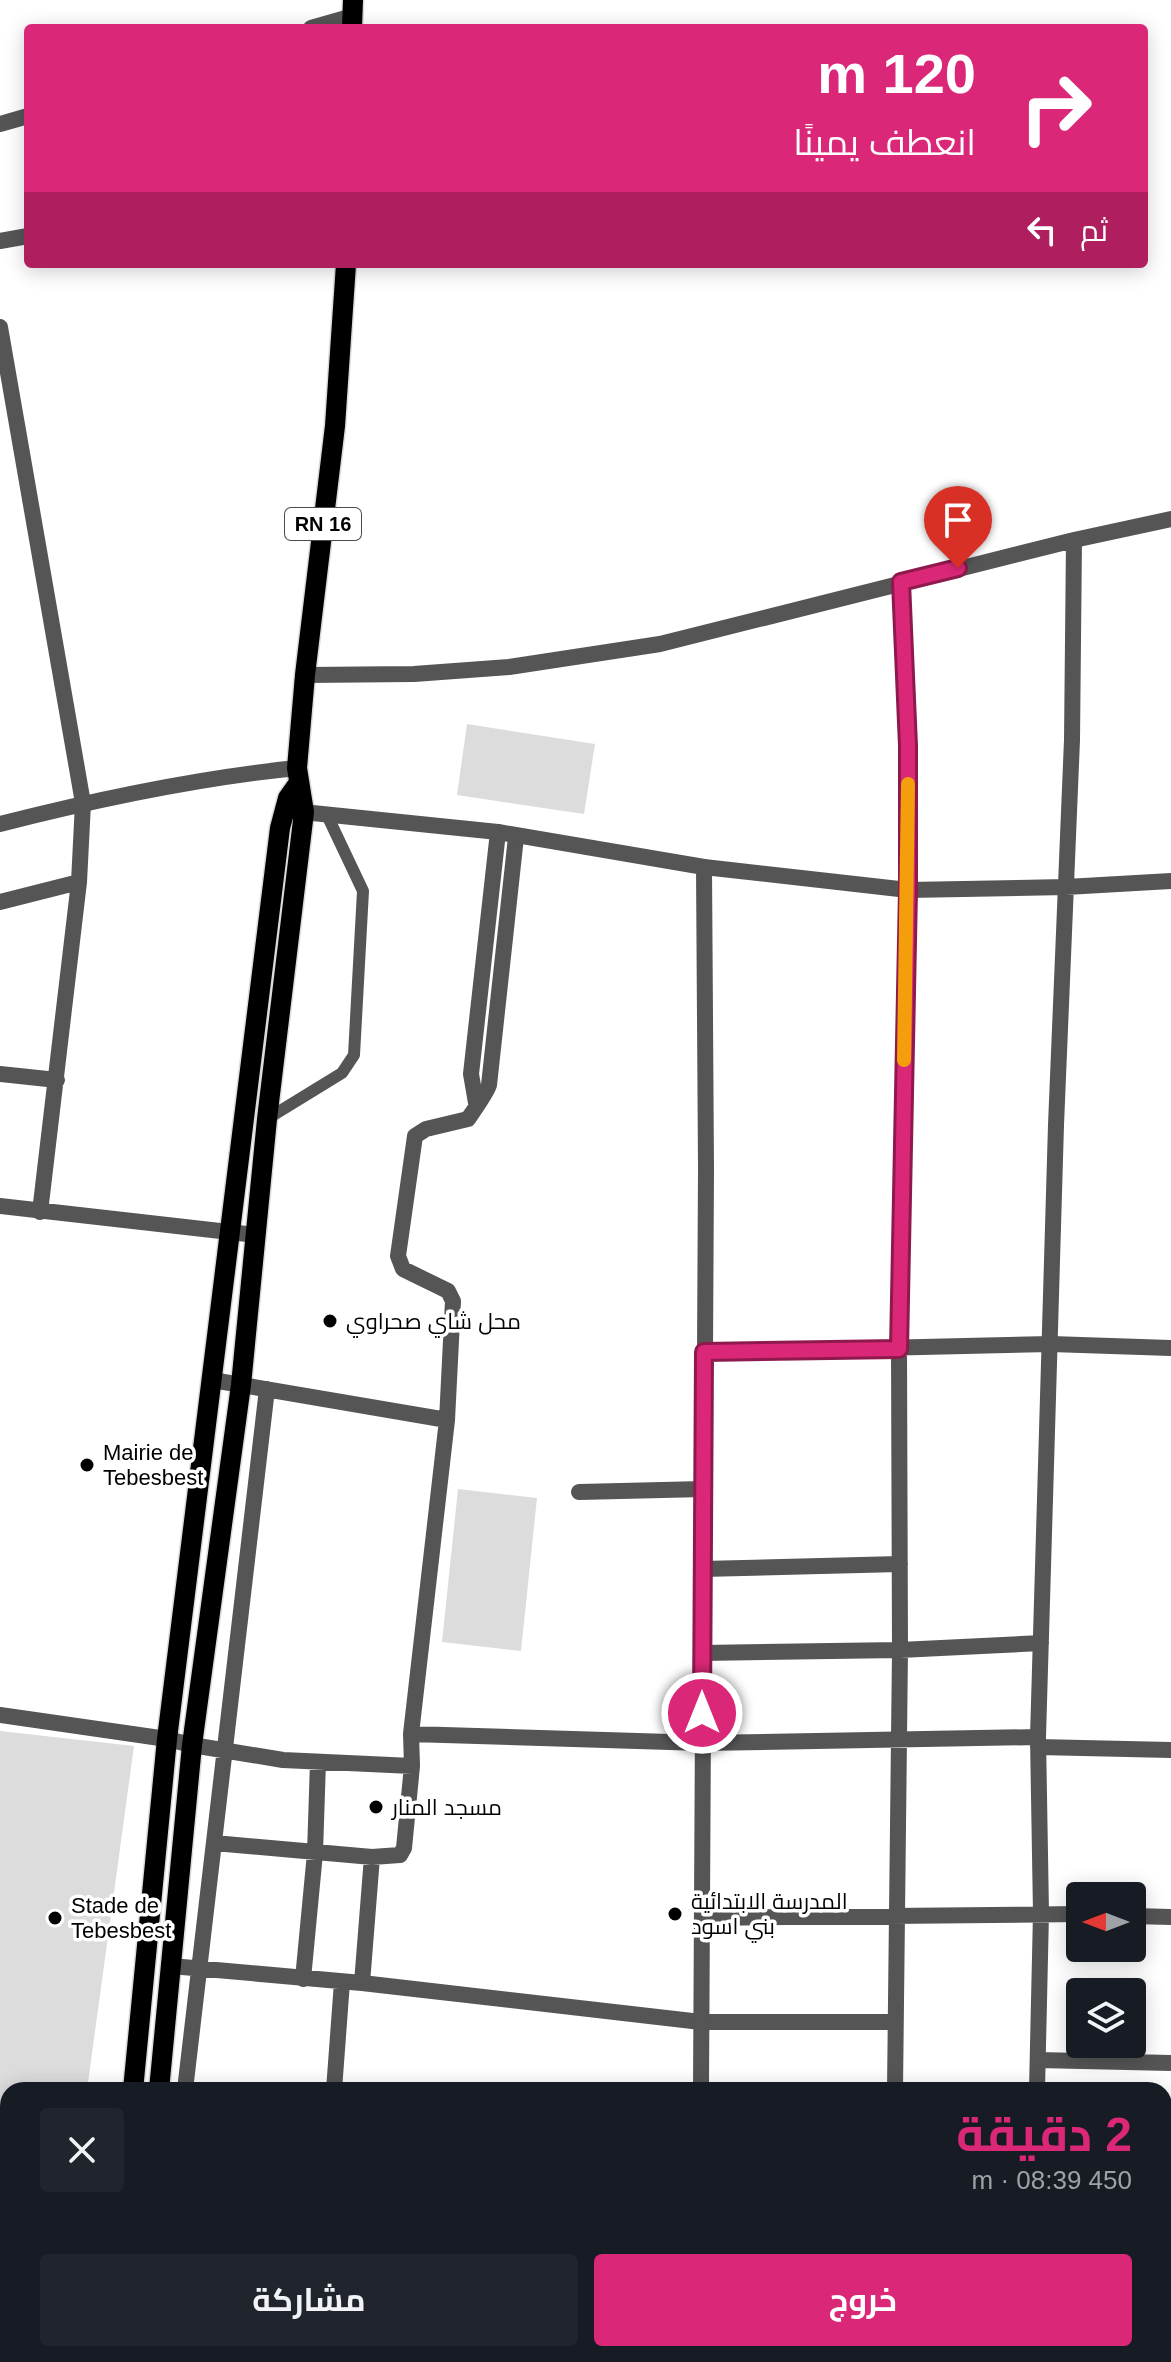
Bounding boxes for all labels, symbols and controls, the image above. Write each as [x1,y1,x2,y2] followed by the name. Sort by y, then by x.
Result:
[817,42,976,105] text: 120 m
[1004,56,1108,160] icon: right
[793,122,976,163] text: انعطف يمينًا
[1020,208,1064,252] icon: left
[1080,214,1108,247] text: ثم
[924,486,992,568] pin
[936,498,980,542] icon: arrive
[285,508,361,540] road number: RN 16
[346,1309,521,1338] place label: محل شاي صحراوي
[321,1312,339,1330] marker: محل شاي صحراوي
[103,1440,203,1490] place label: Mairie de Tebesbest
[78,1456,96,1474] marker: Mairie de Tebesbest
[660,1671,744,1755] position arrow
[390,1795,502,1820] place label: مسجد المنار
[367,1798,385,1816] marker: مسجد المنار
[1066,1882,1146,1962] north arrow
[1066,1882,1146,2058] map controls
[691,1889,848,1943] place label: المدرسة الابتدائية بني اسود
[71,1893,171,1943] place label: Stade de Tebesbest
[666,1905,684,1923] marker: المدرسة الابتدائية بني اسود
[46,1909,64,1927] marker: Stade de Tebesbest
[1066,1978,1146,2058] button: layers
[40,2108,124,2192] button: close
[956,2108,1132,2161] text: 2 دقيقة
[972,2165,1132,2195] text: 450 m · 08:39
[40,2254,578,2346] button: مشاركة
[594,2254,1132,2346] button: خروج

